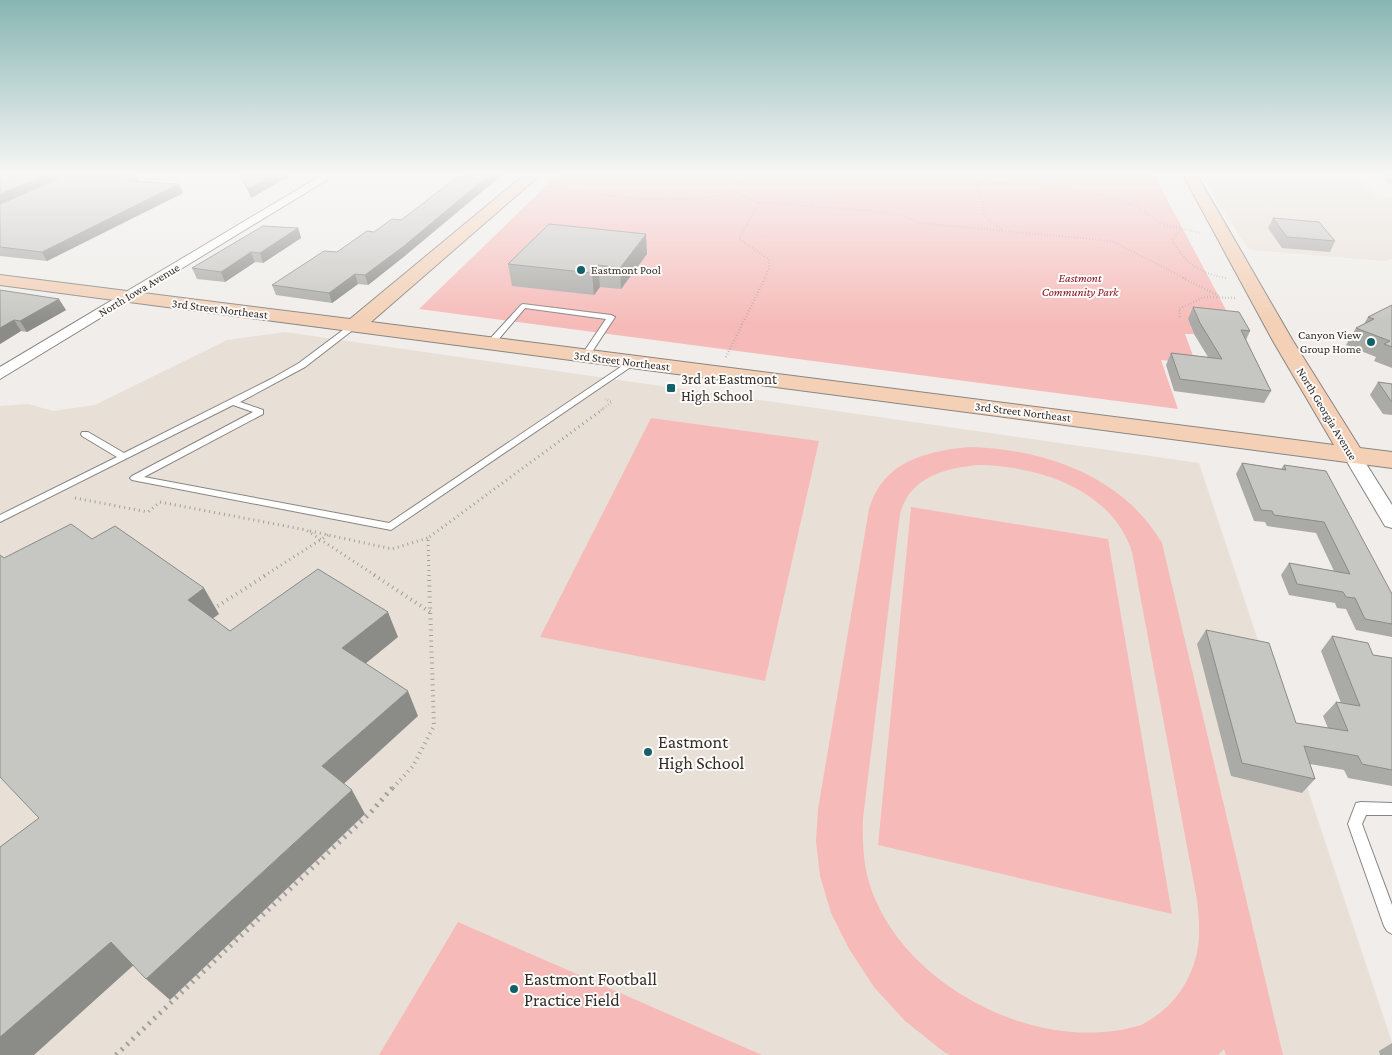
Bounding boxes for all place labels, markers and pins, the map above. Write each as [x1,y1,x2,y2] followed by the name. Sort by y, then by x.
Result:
[591,263,661,277] place label: Eastmont Pool
[575,264,587,276] marker: Eastmont Pool
[1298,328,1361,356] place label: Canyon View Group Home
[1365,336,1377,348] marker: Canyon View Group Home
[681,371,778,405] place label: 3rd at Eastmont High School
[665,382,677,394] marker: 3rd at Eastmont High School
[658,732,745,773] place label: Eastmont High School
[642,746,654,758] marker: Eastmont High School
[524,969,657,1010] place label: Eastmont Football Practice Field
[508,983,520,995] marker: Eastmont Football Practice Field

